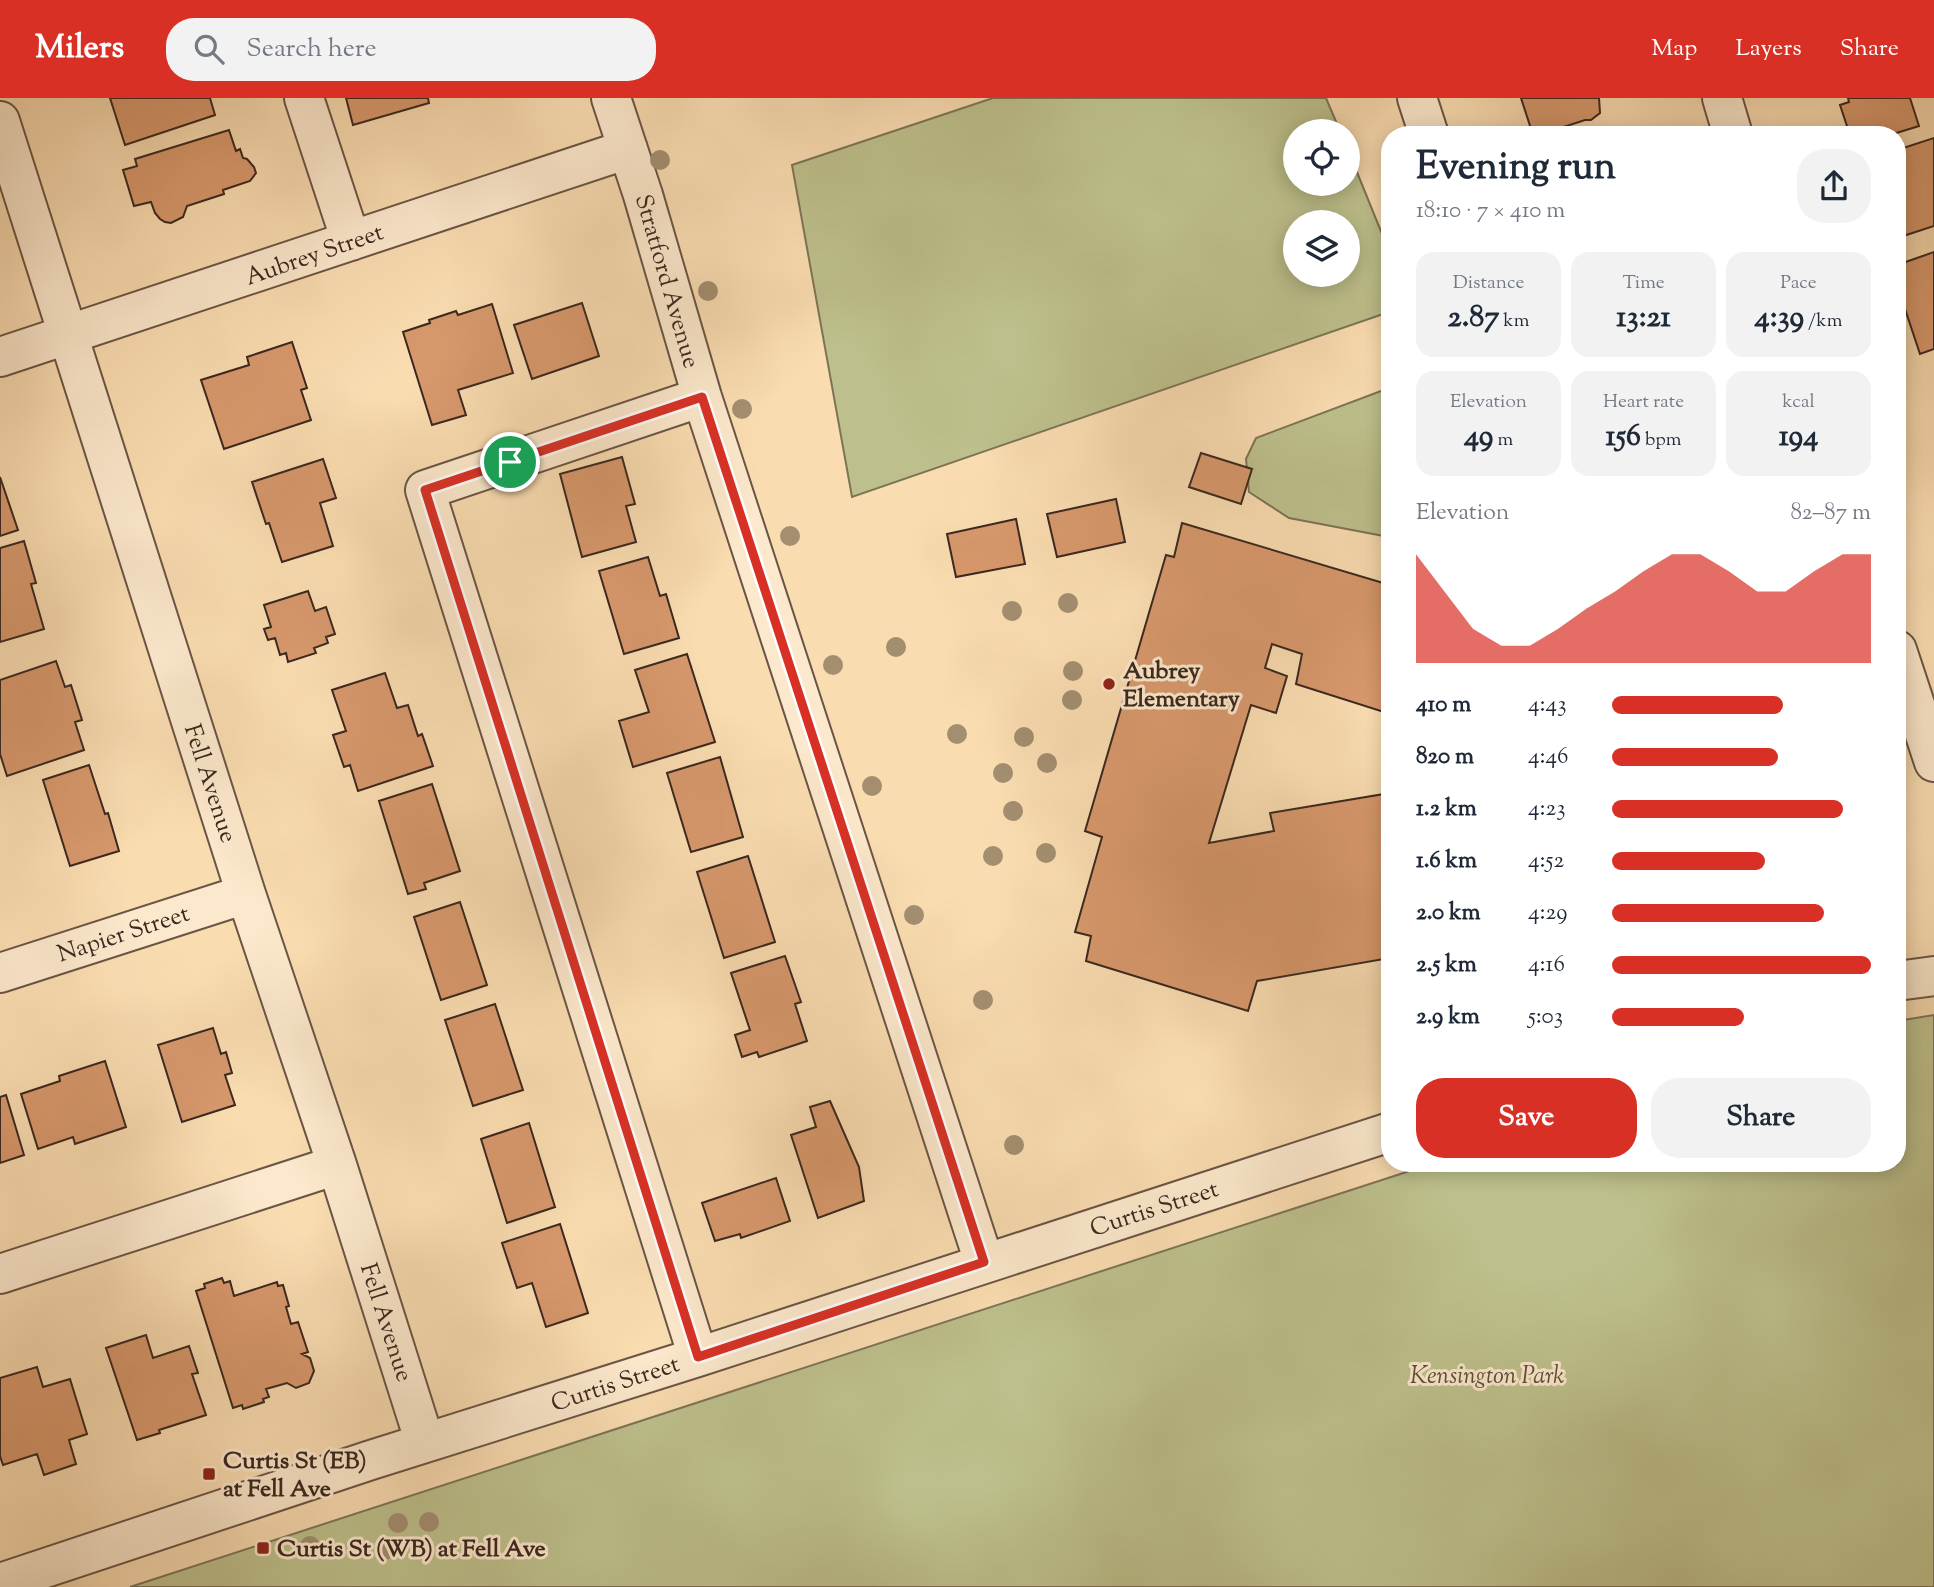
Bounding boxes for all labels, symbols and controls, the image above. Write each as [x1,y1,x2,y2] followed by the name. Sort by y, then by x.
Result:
[166,18,656,81] search box
[35,25,124,73] text: Milers
[190,30,228,68] icon: search
[246,31,377,68] text: Search here
[1651,32,1697,66] text: Map
[1735,32,1802,66] text: Layers
[1840,32,1899,66] text: Share
[1283,119,1360,287] map controls
[1283,119,1360,196] button: locate
[1416,142,1616,196] text: Evening run
[1797,149,1871,223] button: share
[625,191,707,372] street label: Stratford Avenue
[1416,195,1565,228] text: 18:10 · 7 × 410 m
[1283,210,1360,287] button: layers
[241,216,388,295] street label: Aubrey Street
[1453,270,1524,297] text: Distance
[1622,270,1665,297] text: Time
[1780,270,1817,297] text: Pace
[1448,297,1499,340] text: 2.87
[1616,297,1671,340] text: 13:21
[1755,297,1804,340] text: 4:39
[1499,308,1529,335] text: km
[1804,308,1842,335] text: /km
[1450,389,1527,416] text: Elevation
[1603,389,1684,416] text: Heart rate
[1782,389,1815,416] text: kcal
[1464,416,1493,459] text: 49
[1606,416,1641,459] text: 156
[1779,416,1818,459] text: 194
[1493,427,1513,454] text: m
[1641,427,1681,454] text: bpm
[480,432,540,492] pin
[491,443,529,481] icon: arrive
[1416,497,1509,530] text: Elevation
[1791,497,1871,530] text: 82–87 m
[1123,655,1240,717] place label: Aubrey Elementary
[1101,676,1117,692] marker: Aubrey Elementary
[1416,689,1471,722] text: 410 m
[1528,689,1566,722] text: 4:43
[174,720,244,847] street label: Fell Avenue
[1416,741,1474,774] text: 820 m
[1528,741,1568,774] text: 4:46
[1416,793,1477,826] text: 1.2 km
[1528,793,1566,826] text: 4:23
[1416,845,1477,878] text: 1.6 km
[1528,845,1564,878] text: 4:52
[1416,897,1481,930] text: 2.0 km
[1528,897,1568,930] text: 4:29
[53,898,194,972] street label: Napier Street
[1416,949,1477,982] text: 2.5 km
[1528,949,1565,982] text: 4:16
[1416,1001,1480,1034] text: 2.9 km
[1528,1001,1563,1034] text: 5:03
[1416,1078,1637,1158] button: Save
[1651,1078,1871,1158] button: Share
[1086,1173,1223,1247] street label: Curtis Street
[350,1259,420,1386] street label: Fell Avenue
[547,1348,684,1422] street label: Curtis Street
[1410,1360,1564,1394] park label: Kensington Park
[223,1445,367,1507] place label: Curtis St (EB) at Fell Ave
[201,1466,217,1482] marker: Curtis St (EB) at Fell Ave
[277,1533,546,1567] place label: Curtis St (WB) at Fell Ave
[255,1540,271,1556] marker: Curtis St (WB) at Fell Ave

